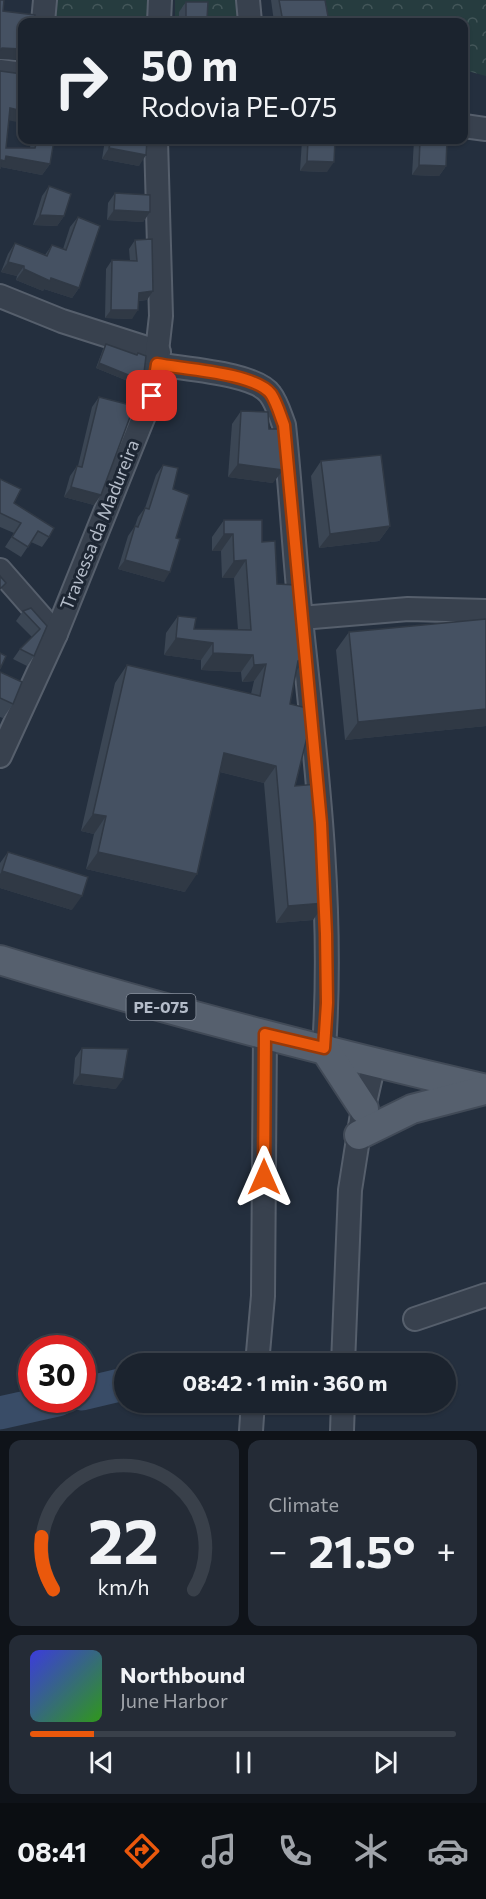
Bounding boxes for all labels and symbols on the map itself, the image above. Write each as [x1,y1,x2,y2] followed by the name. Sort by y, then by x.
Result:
[126,370,177,421] pin
[55,436,143,613] street label: Travessa da Madureira
[126,994,195,1020] road number: PE-075
[232,1145,296,1209] position arrow
[18,1335,96,1413] speed limit sign: 30

